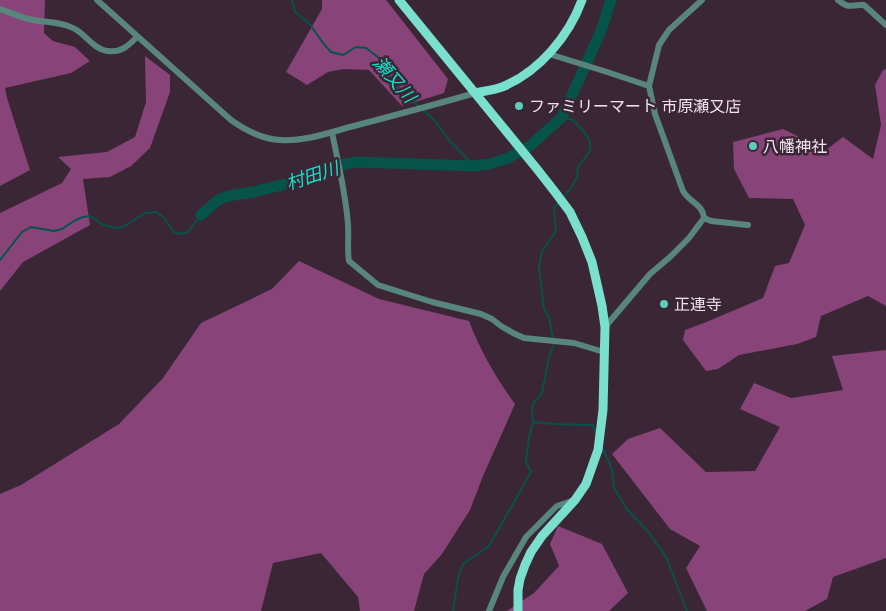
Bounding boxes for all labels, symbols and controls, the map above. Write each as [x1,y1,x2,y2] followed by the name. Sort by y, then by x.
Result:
[368,51,423,109] water label: 瀬又川
[529,95,741,117] place label: ファミリーマート 市原瀬又店
[513,100,525,112] marker: ファミリーマート 市原瀬又店
[763,135,827,157] place label: 八幡神社
[747,140,759,152] marker: 八幡神社
[283,155,343,195] water label: 村田川
[674,293,722,315] place label: 正連寺
[658,298,670,310] marker: 正連寺

